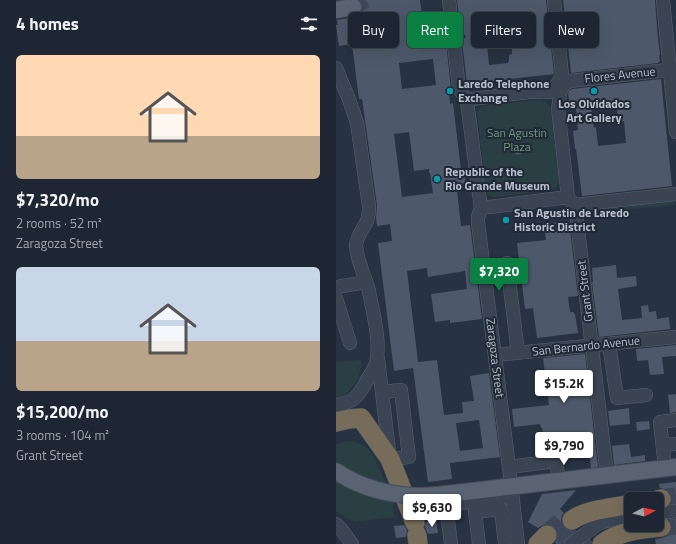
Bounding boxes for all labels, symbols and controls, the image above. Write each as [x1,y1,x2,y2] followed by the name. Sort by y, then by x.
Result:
[16,11,79,37] text: 4 homes
[348,12,399,48] chip: Buy
[407,12,463,48] chip: Rent
[471,12,536,48] chip: Filters
[544,12,599,48] chip: New
[298,13,320,35] icon: filters
[584,61,656,88] street label: Flores Avenue
[458,74,549,107] place label: Laredo Telephone Exchange
[132,81,204,153] icon: home
[445,86,455,96] marker: Laredo Telephone Exchange
[589,86,599,96] marker: Los Olvidados Art Gallery
[558,94,630,127] place label: Los Olvidados Art Gallery
[487,123,547,156] park label: San Agustin Plaza
[445,162,550,195] place label: Republic of the Rio Grande Museum
[432,174,442,184] marker: Republic of the Rio Grande Museum
[16,187,99,213] text: $7,320/mo
[514,203,629,236] place label: San Agustin de Laredo Historic District
[16,213,102,233] text: 2 rooms · 52 m²
[501,215,511,225] marker: San Agustin de Laredo Historic District
[16,233,103,253] text: Zaragoza Street
[466,258,532,292] pin: $7,320
[571,258,598,323] street label: Grant Street
[479,261,519,281] text: $7,320
[132,293,204,365] icon: home
[481,317,510,400] street label: Zaragoza Street
[531,330,641,361] street label: San Bernardo Avenue
[531,370,597,404] pin: $15.2K
[544,373,584,393] text: $15.2K
[16,399,108,425] text: $15,200/mo
[16,425,109,445] text: 3 rooms · 104 m²
[531,432,597,466] pin: $9,790
[544,435,584,455] text: $9,790
[16,445,83,465] text: Grant Street
[624,492,664,532] north arrow
[624,492,664,532] map controls
[399,494,465,528] pin: $9,630
[412,497,452,517] text: $9,630

